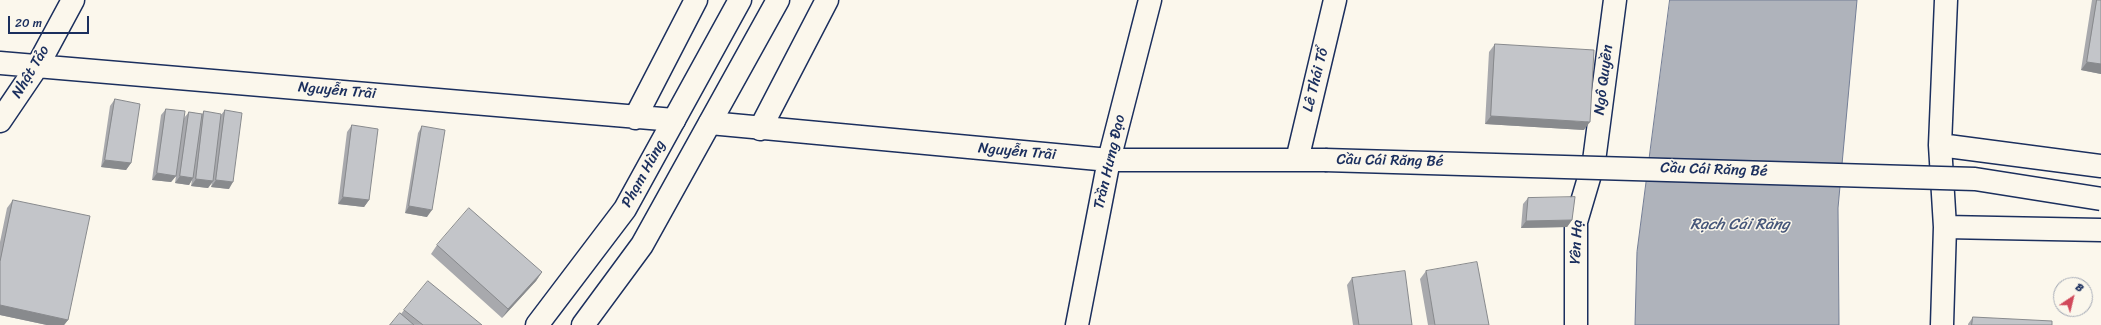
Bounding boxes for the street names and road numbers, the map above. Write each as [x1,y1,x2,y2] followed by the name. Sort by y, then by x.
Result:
[8,42,54,102] street label: Nhật Tảo
[1591,44,1617,116] street label: Ngô Quyền
[1299,46,1333,114] street label: Lê Thái Tổ
[297,79,377,103] street label: Nguyễn Trãi
[1090,113,1130,211] street label: Trần Hưng Đạo
[618,137,670,211] street label: Phạm Hùng
[977,140,1057,164] street label: Nguyễn Trãi
[1336,151,1444,171] street label: Cầu Cái Răng Bé
[1660,159,1768,181] street label: Cầu Cái Răng Bé
[1567,219,1587,265] street label: Yên Hạ

